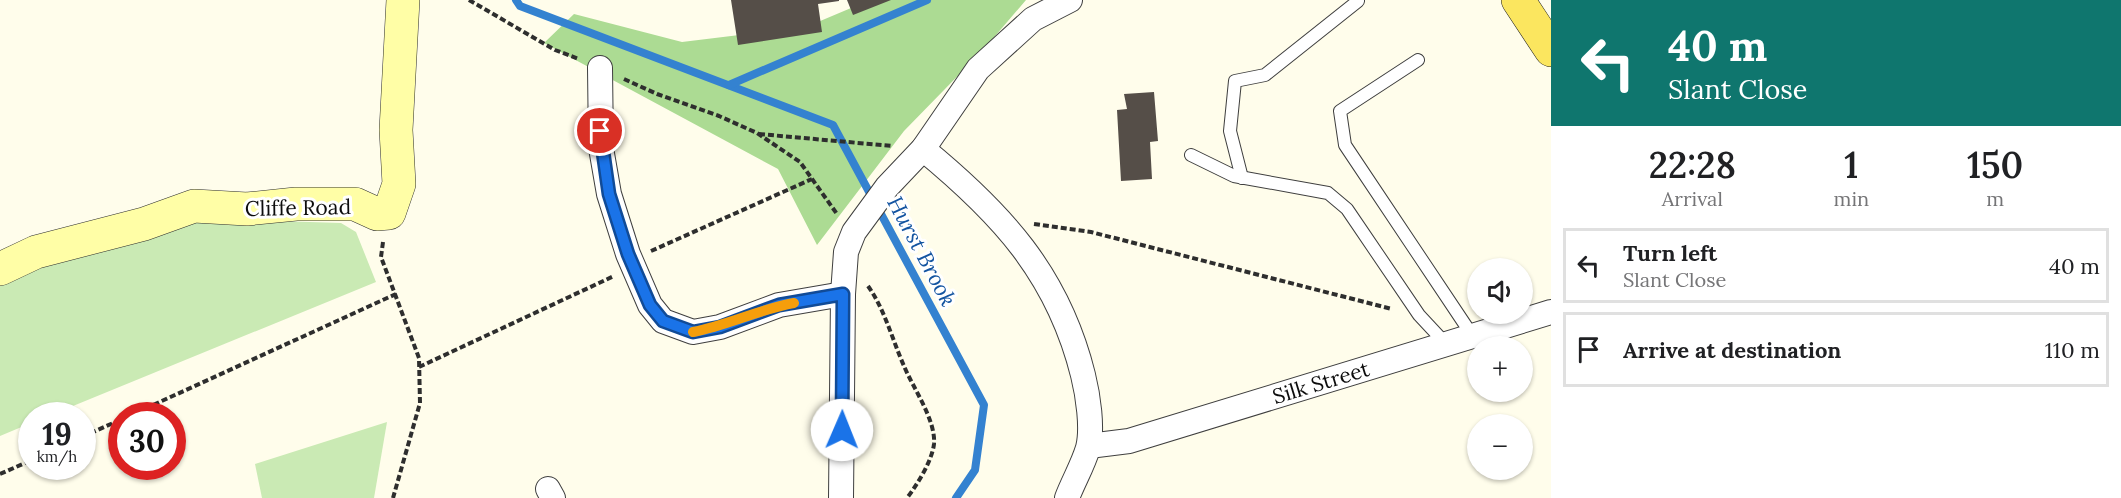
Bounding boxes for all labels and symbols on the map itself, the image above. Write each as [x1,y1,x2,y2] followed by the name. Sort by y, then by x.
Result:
[574,105,625,156] pin
[881,191,963,311] water label: Hurst Brook
[245,193,351,222] street label: Cliffe Road
[1269,355,1373,410] street label: Silk Street
[810,398,874,462] position arrow
[108,402,186,480] speed limit sign: 30

